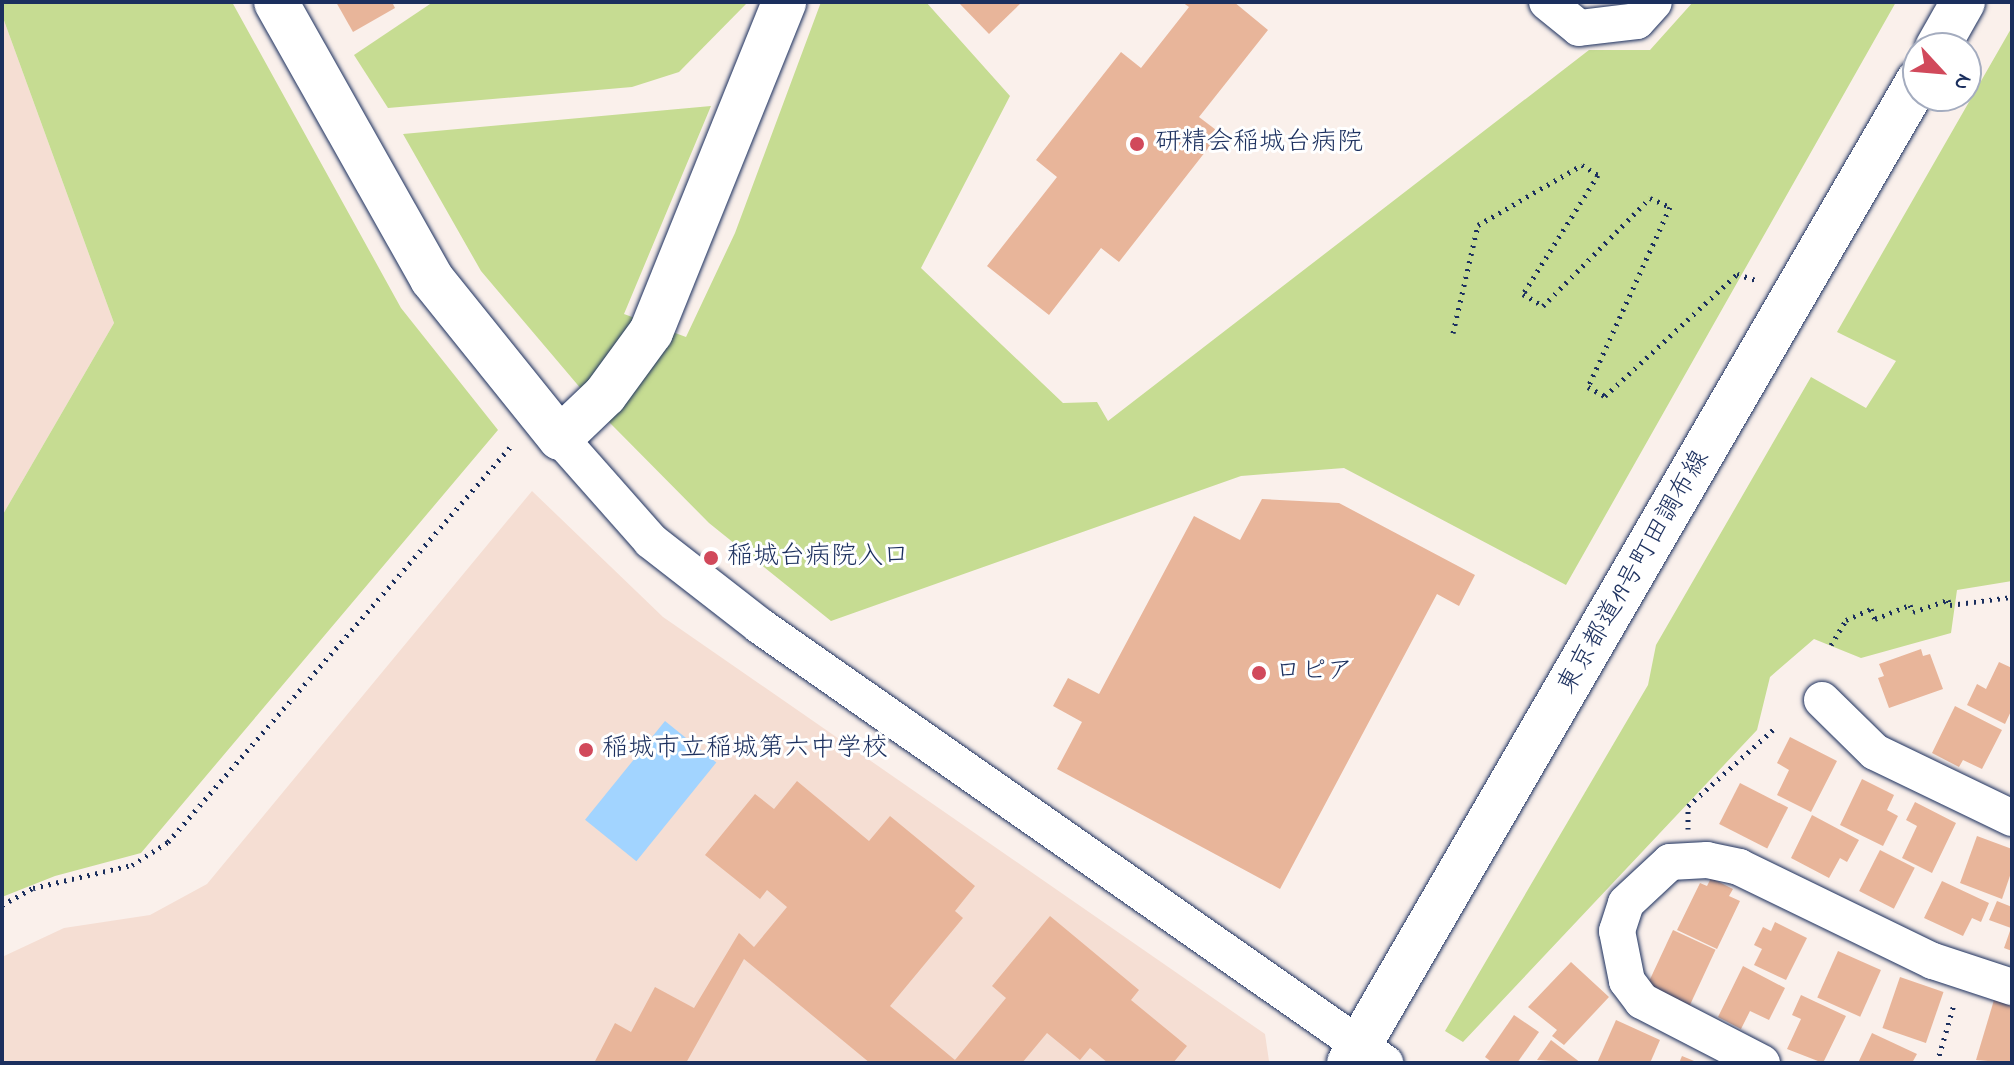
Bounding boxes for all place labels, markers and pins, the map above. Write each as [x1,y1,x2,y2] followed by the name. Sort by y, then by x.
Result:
[1155,128,1363,160] place label: 研精会稲城台病院
[1126,133,1148,155] marker: 研精会稲城台病院
[727,542,909,574] place label: 稲城台病院入口
[702,549,720,567] marker: 稲城台病院入口
[1275,657,1353,689] place label: ロピア
[1250,664,1268,682] marker: ロピア
[602,734,888,766] place label: 稲城市立稲城第六中学校
[577,741,595,759] marker: 稲城市立稲城第六中学校

